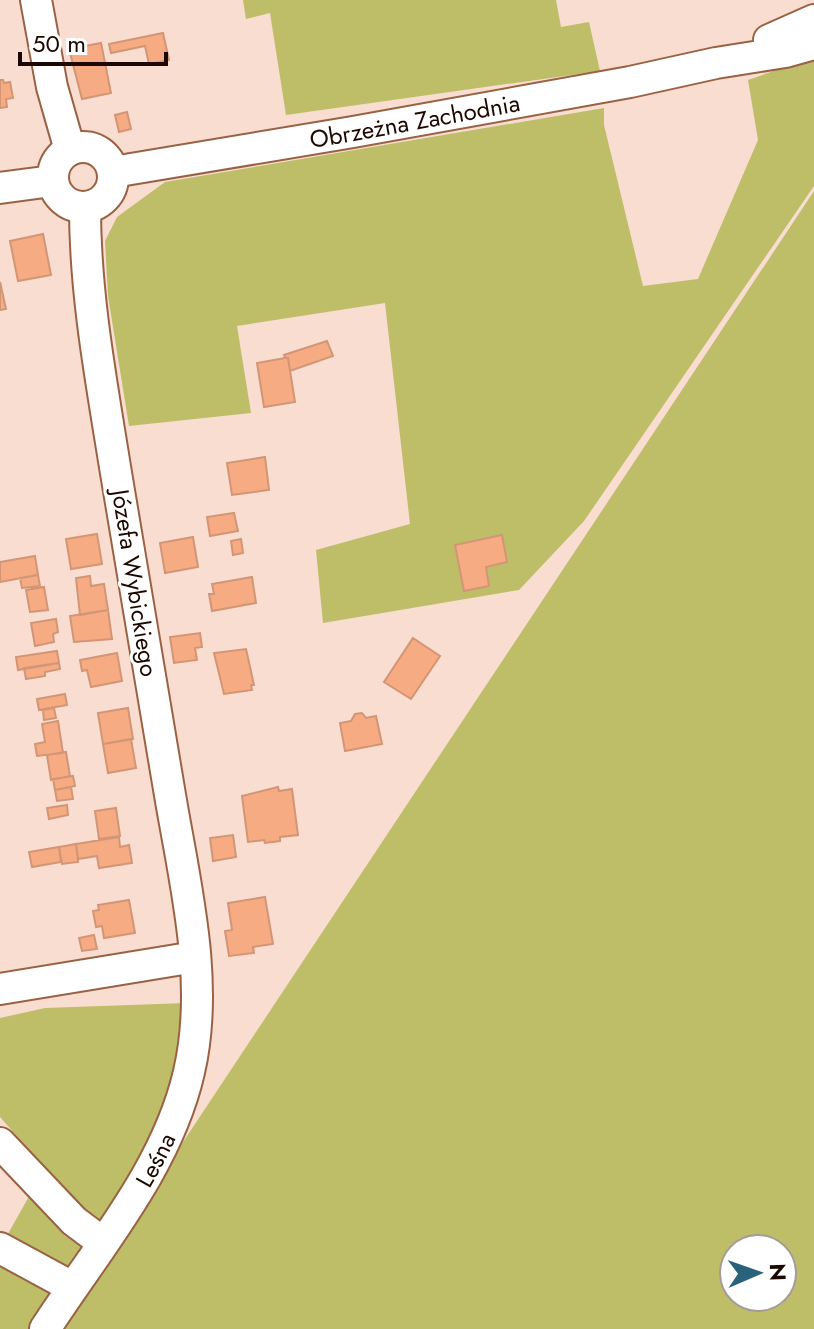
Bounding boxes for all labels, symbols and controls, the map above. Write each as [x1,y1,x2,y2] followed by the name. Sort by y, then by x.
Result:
[20,16,166,66] scale bar
[32,26,86,61] text: 50 m
[307,85,523,156] street label: Obrzeżna Zachodnia
[102,484,167,679] street label: Józefa Wybickiego
[126,1127,184,1194] street label: Leśna
[718,1233,798,1313] north arrow
[762,1263,794,1282] text: N

